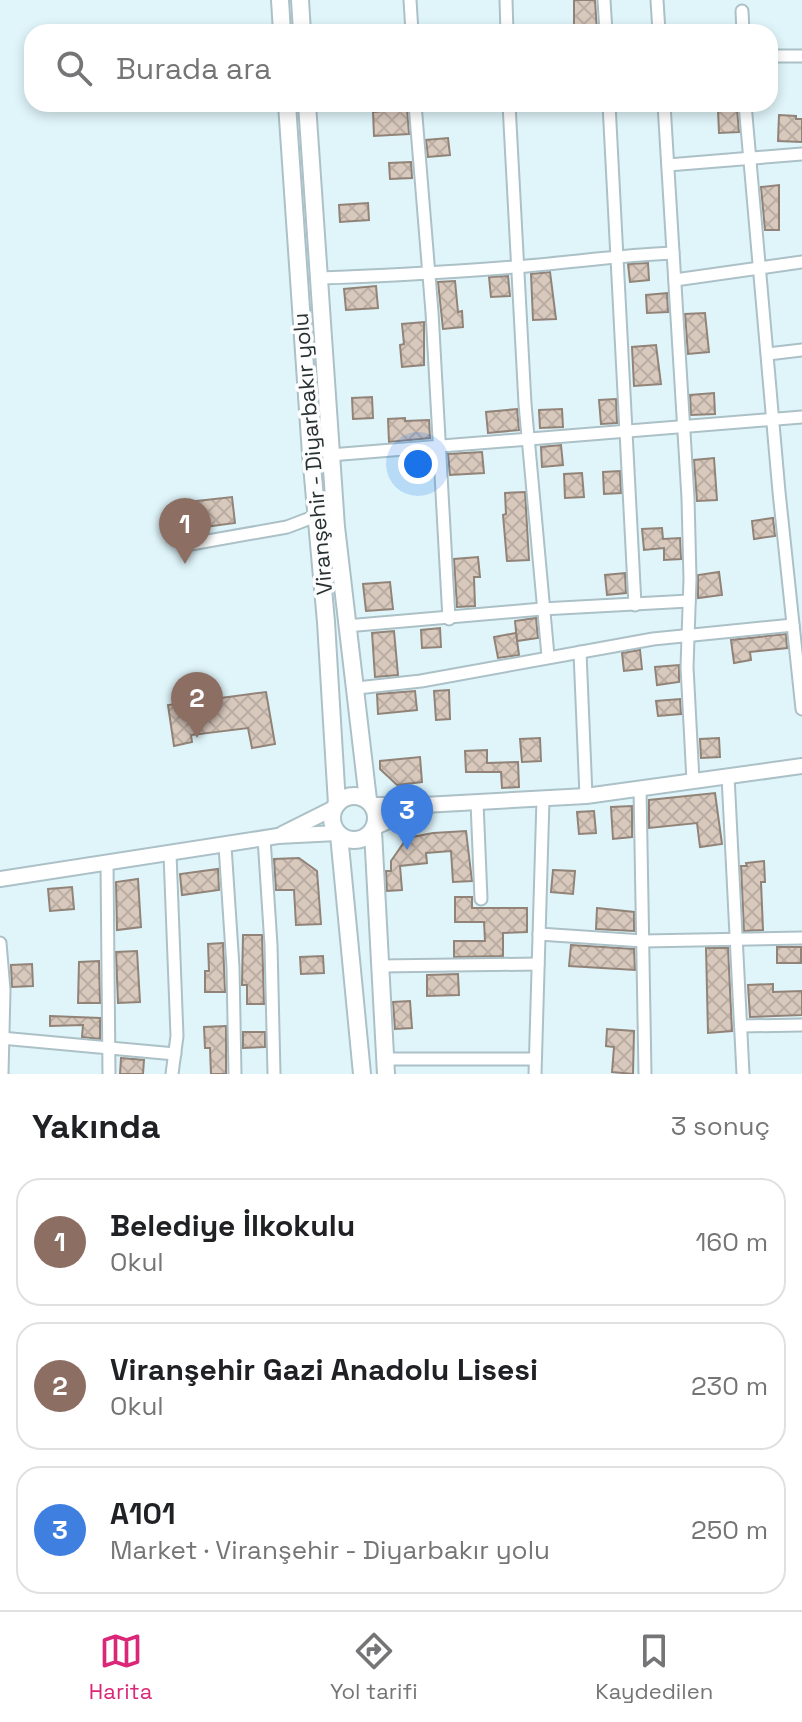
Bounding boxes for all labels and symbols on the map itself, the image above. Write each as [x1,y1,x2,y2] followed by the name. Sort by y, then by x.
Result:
[286,312,338,596] street label: Viranşehir - Diyarbakır yolu
[398,444,438,484] your location
[159,498,211,564] pin: 1
[171,672,223,738] pin: 2
[381,784,433,850] pin: 3

